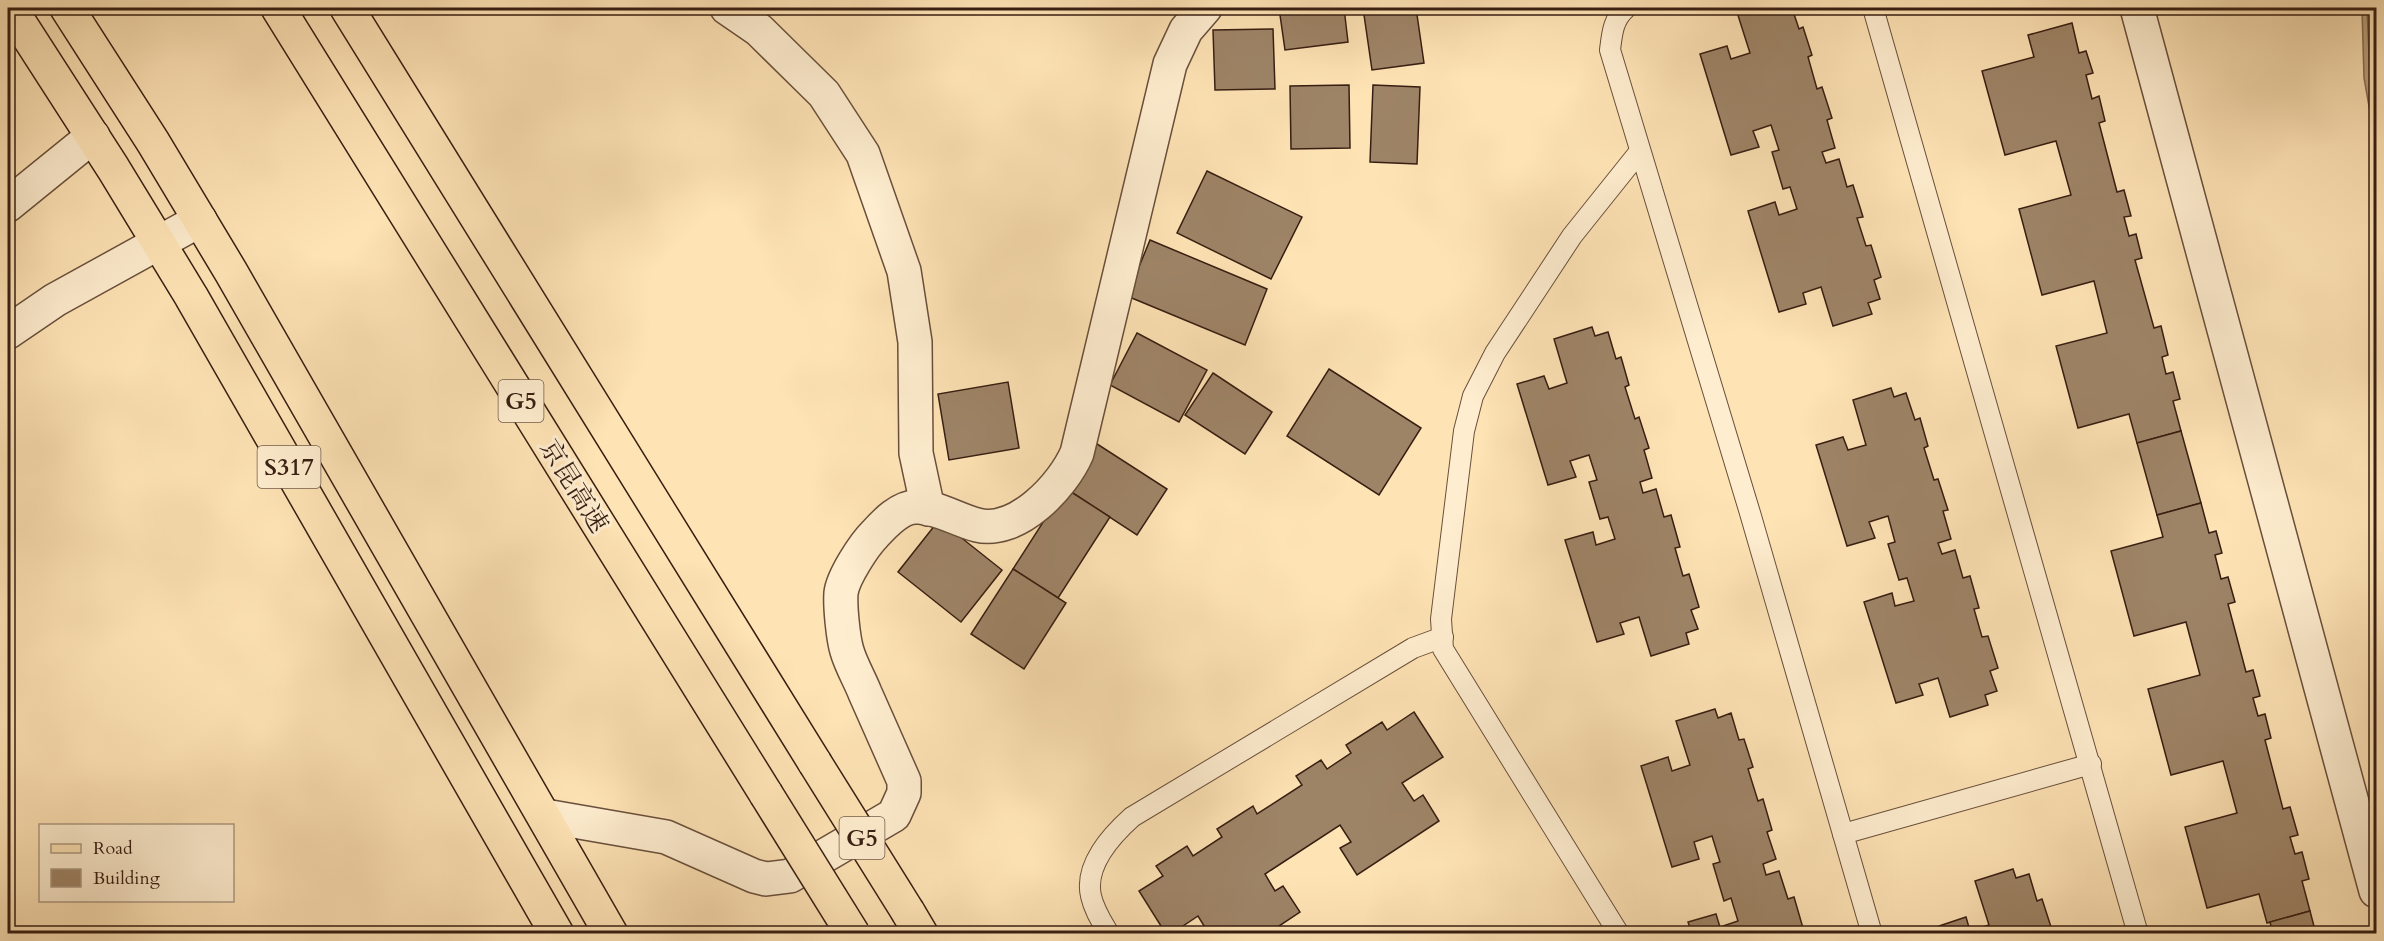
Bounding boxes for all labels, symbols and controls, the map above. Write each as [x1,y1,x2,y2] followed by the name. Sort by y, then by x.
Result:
[498,380,544,422] road number: G5
[532,433,616,539] street label: 京昆高速
[258,446,320,488] road number: S317
[840,817,884,859] road number: G5
[39,824,234,902] legend
[93,836,133,861] text: Road
[93,866,161,891] text: Building

